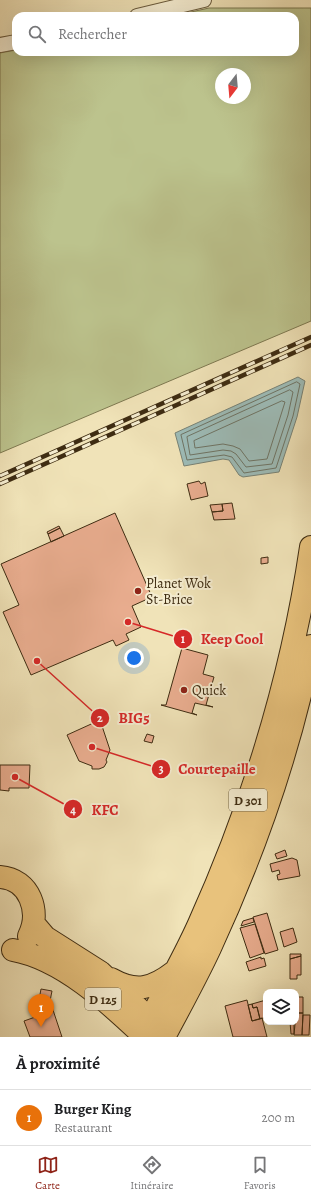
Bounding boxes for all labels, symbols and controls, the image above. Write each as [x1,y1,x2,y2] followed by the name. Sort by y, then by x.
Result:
[12,12,299,56] search box
[26,23,48,45] icon: search
[58,24,127,44] text: Rechercher
[215,68,251,104] north arrow
[146,574,211,609] place label: Planet Wok St-Brice
[133,586,143,596] marker: Planet Wok St-Brice
[173,626,271,653] callout: Keep Cool
[201,629,263,649] text: Keep Cool
[181,631,186,647] text: 1
[124,648,144,668] your location
[192,681,226,700] place label: Quick
[179,685,189,695] marker: Quick
[90,705,158,732] callout: BIG5
[118,708,150,728] text: BIG5
[97,710,103,726] text: 2
[151,755,264,782] callout: Courtepaille
[178,759,256,779] text: Courtepaille
[158,761,164,777] text: 3
[229,789,267,811] road number: D 301
[63,796,126,823] callout: KFC
[92,800,118,820] text: KFC
[70,802,76,818] text: 4
[85,988,121,1010] road number: D 125
[263,989,299,1025] map controls
[263,989,299,1025] button: layers
[28,994,54,1027] pin: 1
[16,1052,100,1075] text: À proximité
[54,1099,131,1119] text: Burger King
[27,1109,31,1126] text: 1
[262,1109,295,1126] text: 200 m
[54,1119,112,1136] text: Restaurant
[35,1154,60,1193] tab: Carte
[130,1154,173,1193] tab: Itinéraire
[244,1154,276,1193] tab: Favoris

